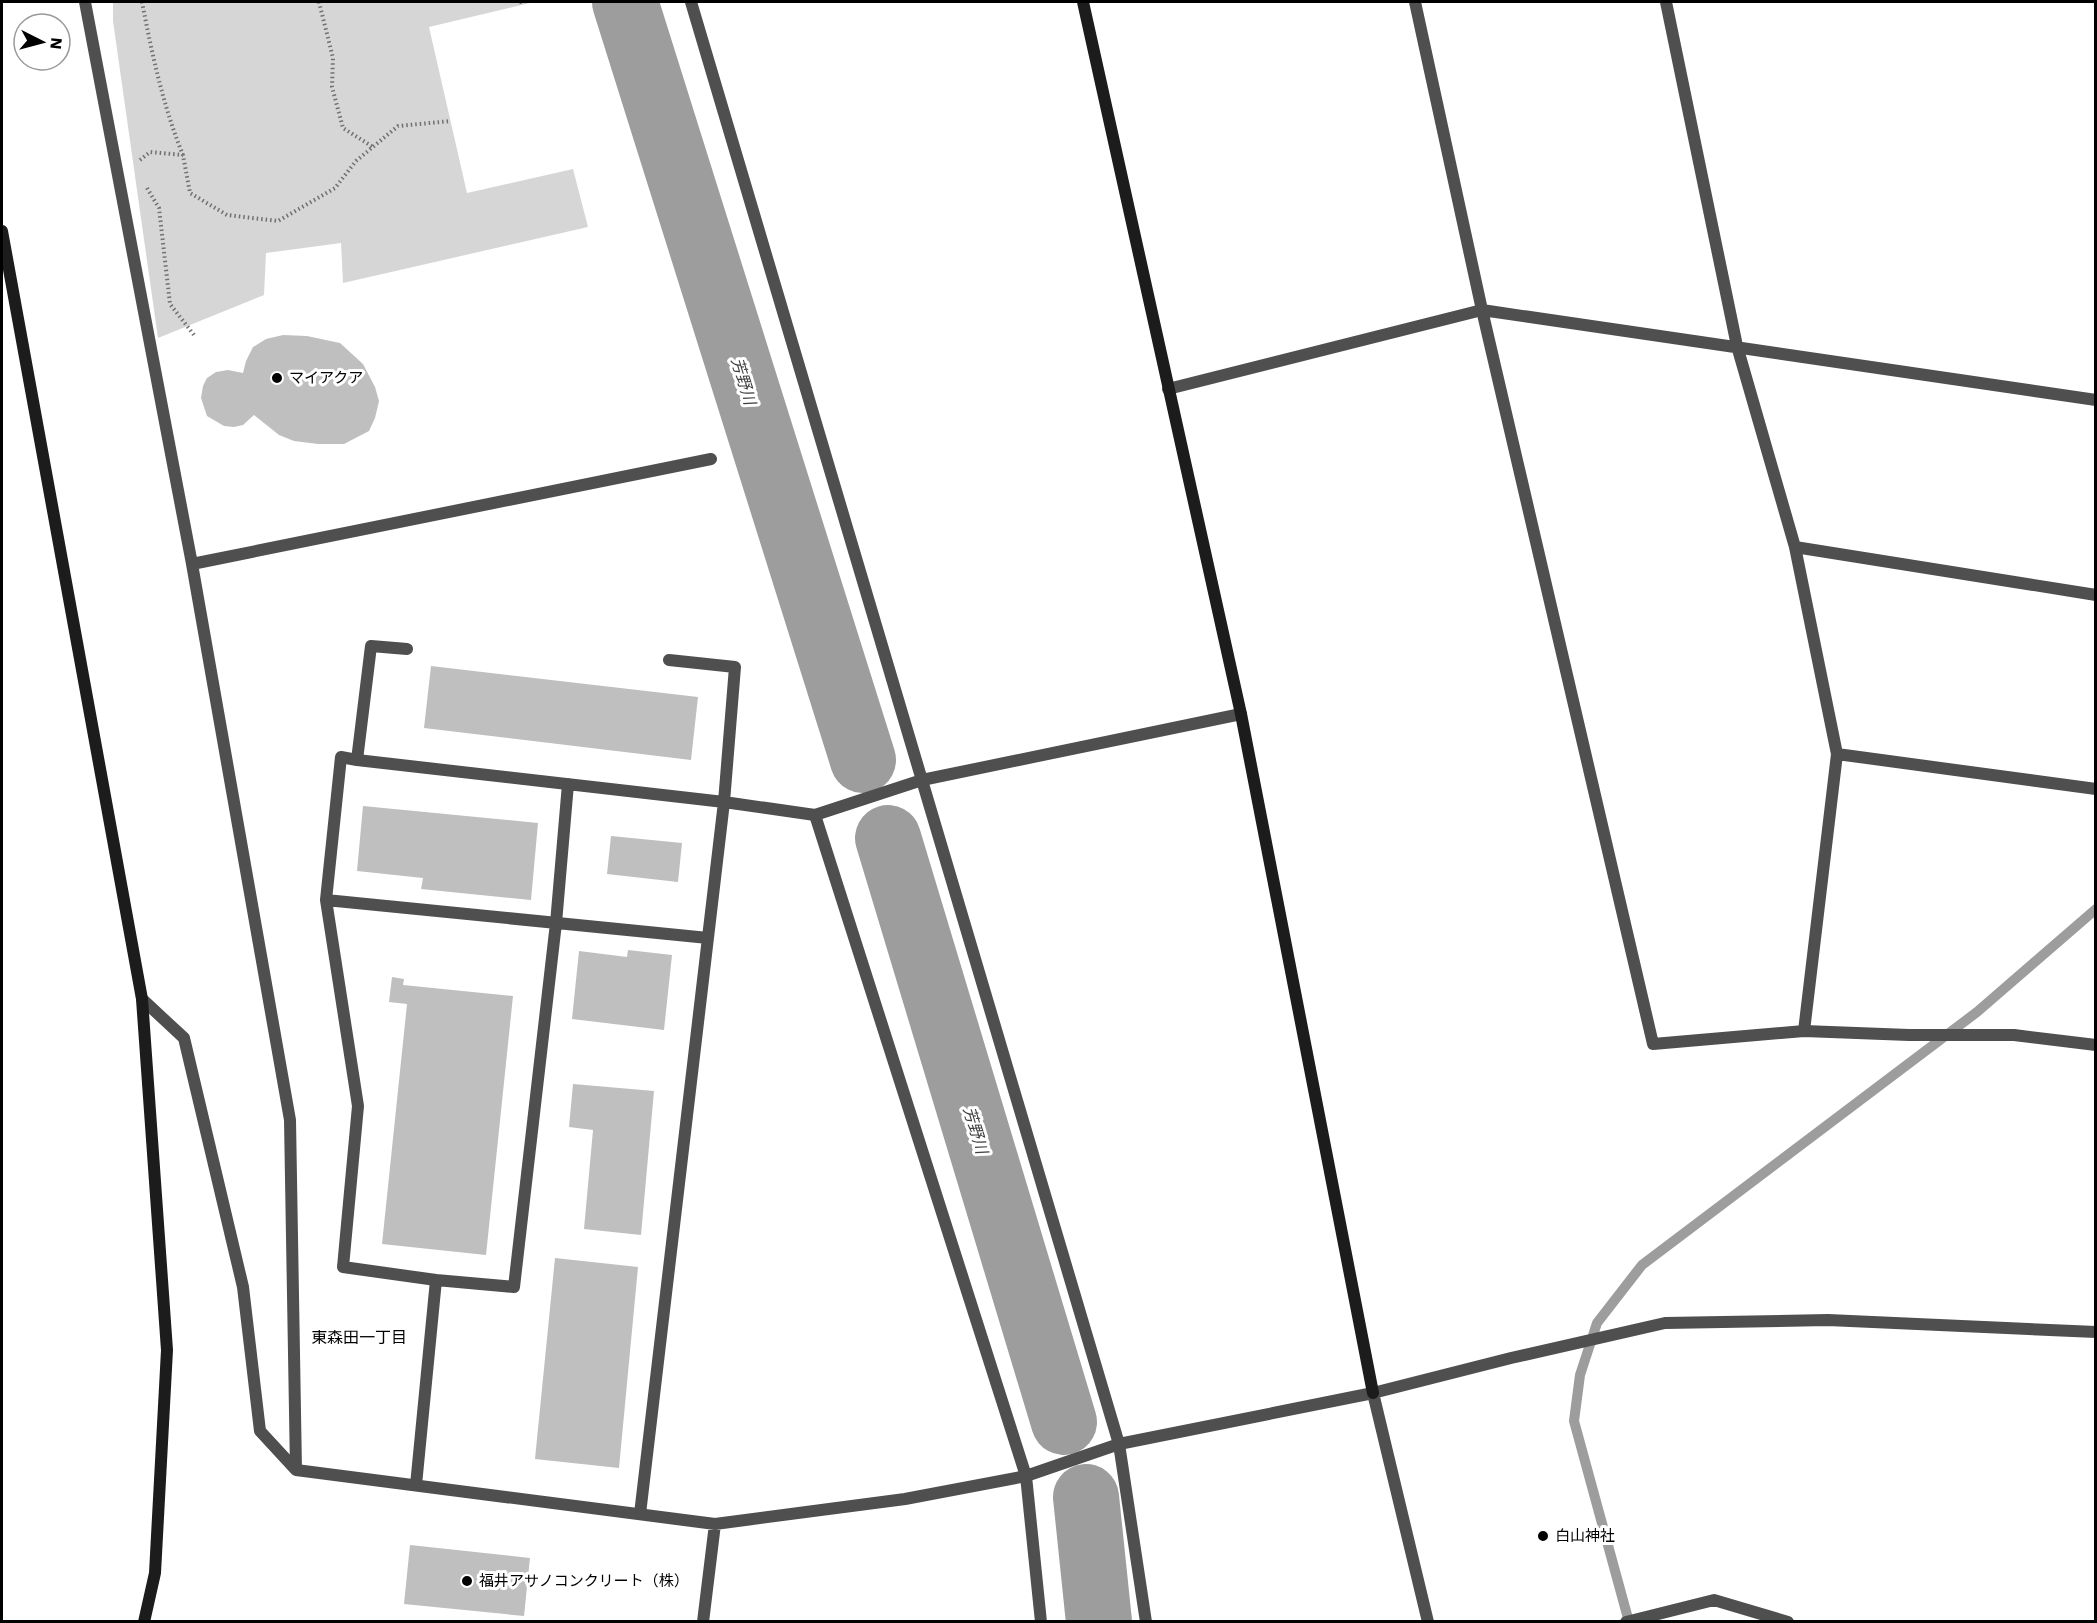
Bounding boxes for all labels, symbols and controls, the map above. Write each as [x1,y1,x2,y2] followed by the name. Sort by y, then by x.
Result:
[12,12,72,72] north arrow
[46,37,66,50] text: N
[727,355,760,409] water label: 芳野川
[289,369,363,387] place label: マイアクア
[270,371,284,385] marker: マイアクア
[959,1104,992,1158] water label: 芳野川
[311,1328,407,1347] district label: 東森田一丁目
[1555,1527,1615,1545] place label: 白山神社
[1536,1529,1550,1543] marker: 白山神社
[479,1572,689,1590] place label: 福井アサノコンクリート（株）
[460,1574,474,1588] marker: 福井アサノコンクリート（株）

